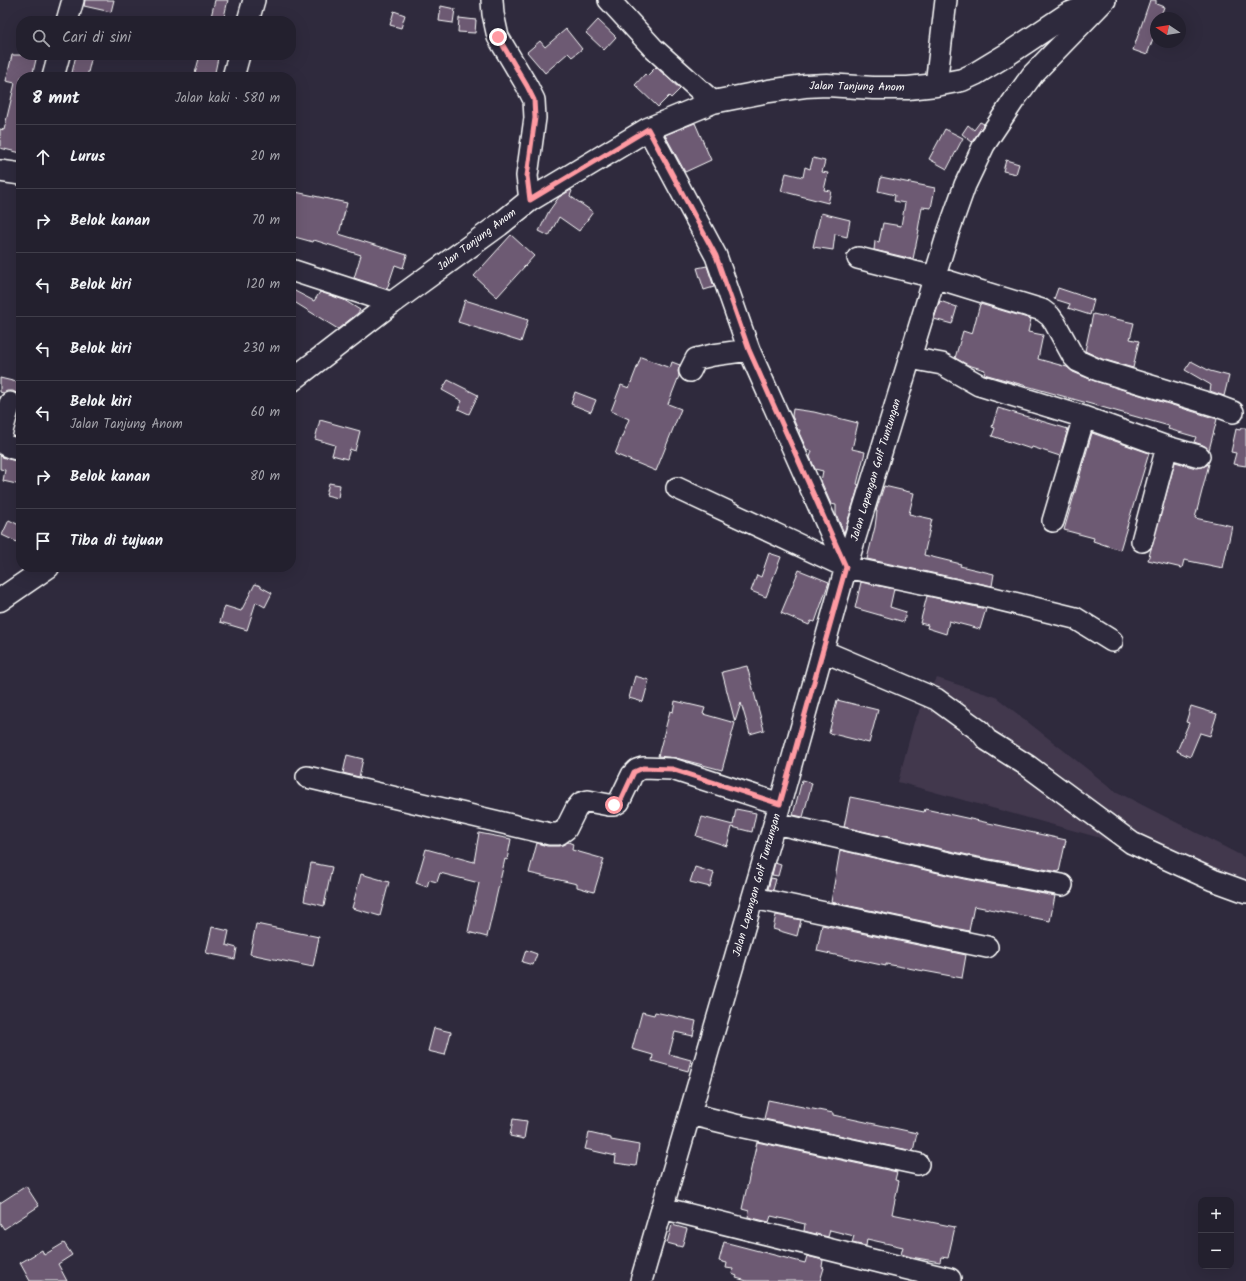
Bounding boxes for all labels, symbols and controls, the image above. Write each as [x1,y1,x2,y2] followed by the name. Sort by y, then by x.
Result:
[1150,12,1186,48] north arrow
[16,16,296,60] search box
[62,26,131,50] text: Cari di sini
[30,27,52,49] icon: search
[489,28,507,46] route end
[809,77,905,97] street label: Jalan Tanjung Anom
[32,85,80,112] text: 8 mnt
[175,88,280,109] text: Jalan kaki · 580 m
[70,145,105,169] text: Lurus
[32,146,54,168] icon: ahead
[250,146,280,167] text: 20 m
[434,204,521,276] street label: Jalan Tanjung Anom
[70,209,150,233] text: Belok kanan
[32,210,54,232] icon: right
[252,210,280,231] text: 70 m
[70,273,131,297] text: Belok kiri
[32,274,54,296] icon: left
[246,274,280,295] text: 120 m
[70,337,131,361] text: Belok kiri
[32,338,54,360] icon: left
[243,338,280,359] text: 230 m
[70,390,131,414] text: Belok kiri
[846,396,906,543] street label: Jalan Lapangan Golf Tuntungan
[32,402,54,424] icon: left
[251,402,280,423] text: 60 m
[70,414,183,435] text: Jalan Tanjung Anom
[70,465,150,489] text: Belok kanan
[32,466,54,488] icon: right
[250,466,280,487] text: 80 m
[70,529,163,553] text: Tiba di tujuan
[32,530,54,552] icon: arrive
[605,796,623,814] route start
[728,811,786,959] street label: Jalan Lapangan Golf Tuntungan
[1198,1197,1234,1269] map controls
[1198,1197,1234,1233] button: +
[1198,1233,1234,1269] button: −

